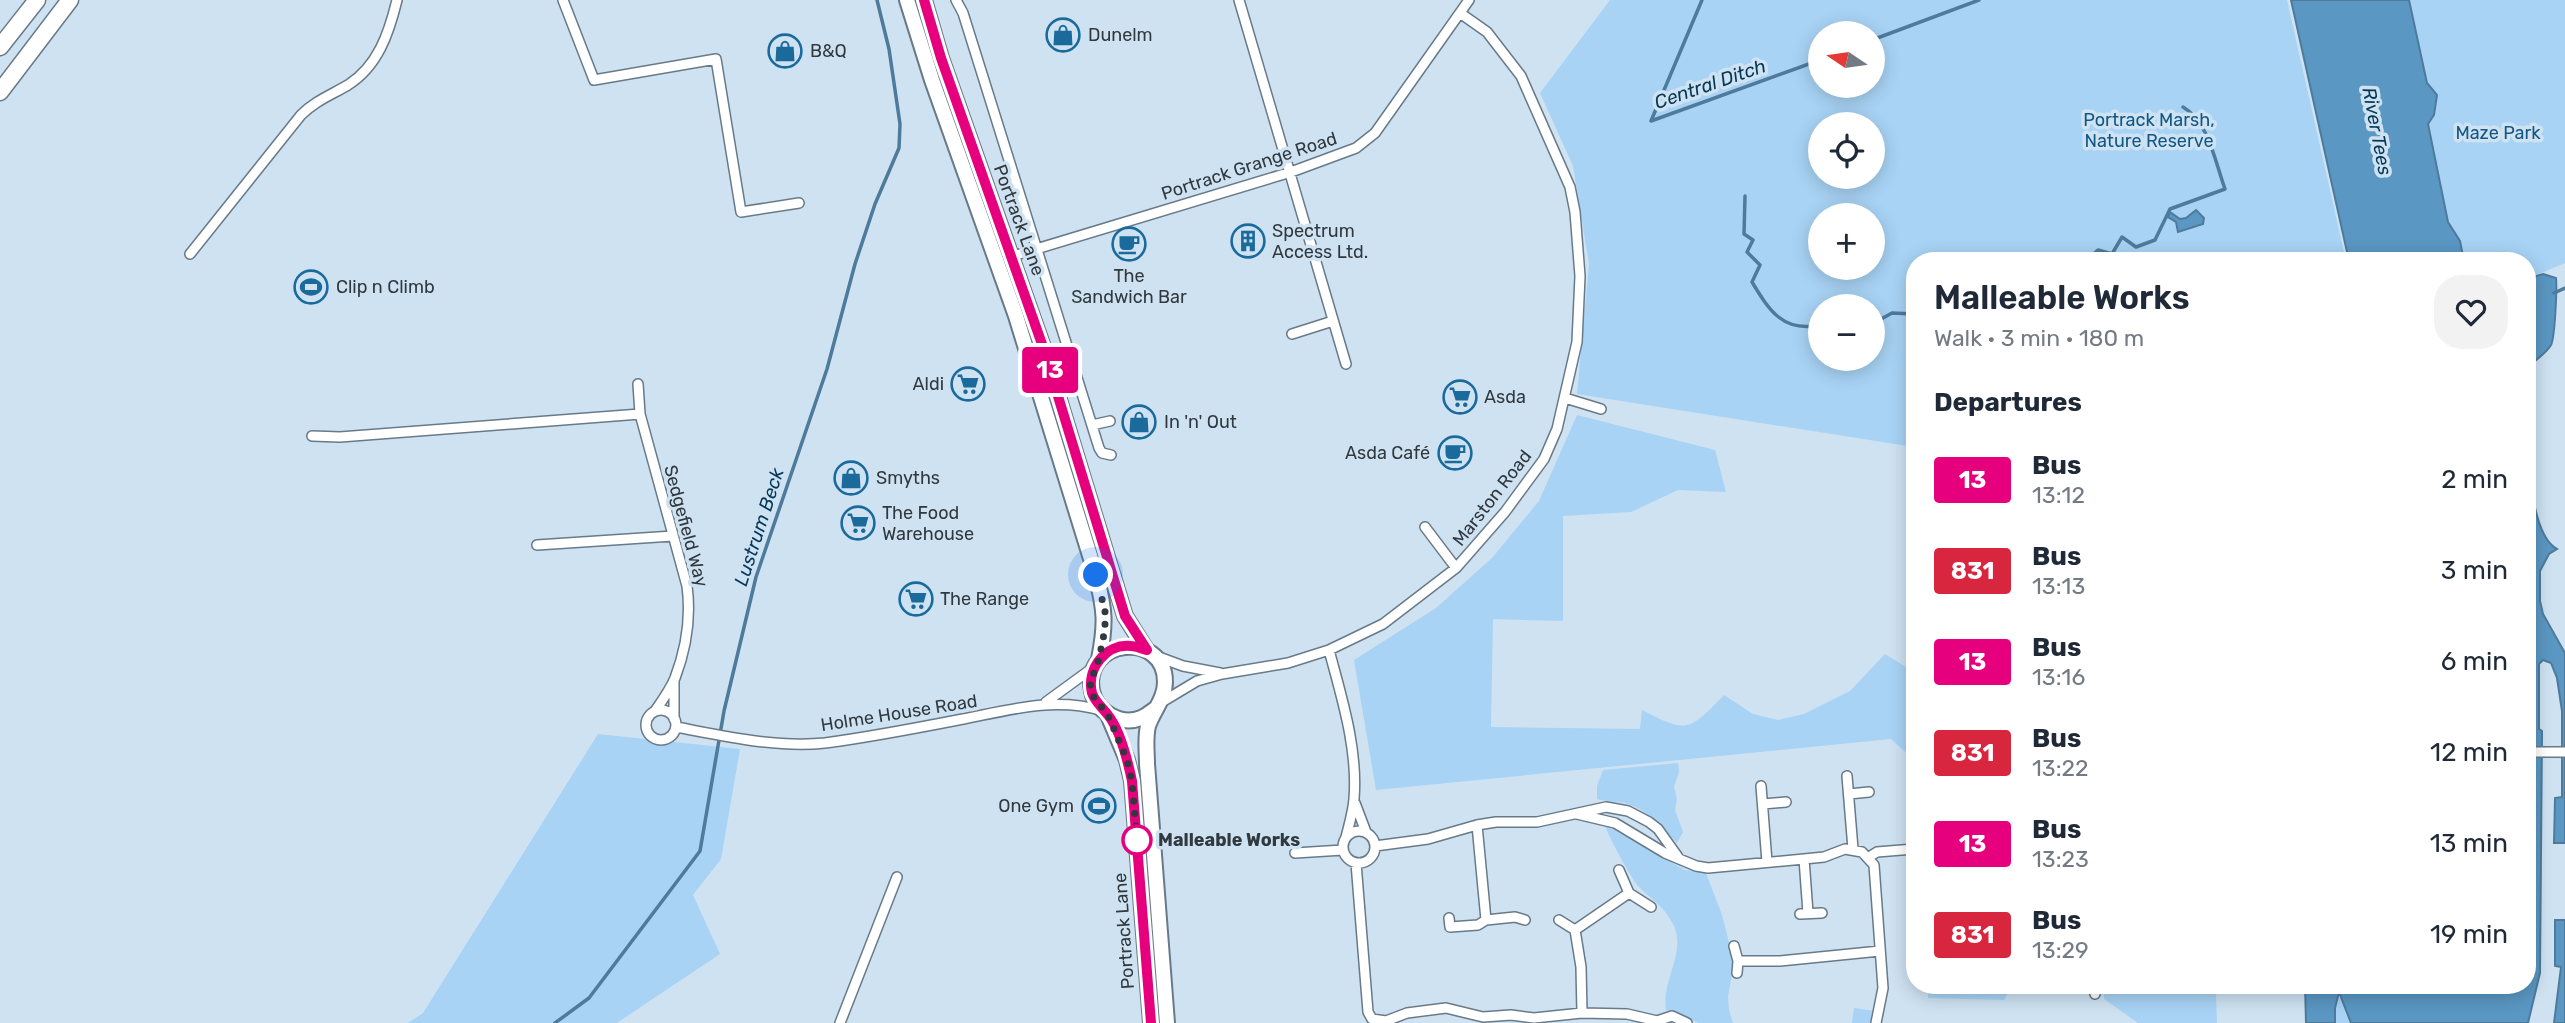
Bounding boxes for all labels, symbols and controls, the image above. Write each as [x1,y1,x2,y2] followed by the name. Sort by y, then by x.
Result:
[1044,16,1082,54] shop icon: Dunelm
[1808,21,1885,98] north arrow
[1808,21,1885,371] map controls
[1088,24,1153,46] place label: Dunelm
[766,32,804,70] shop icon: B&Q
[810,40,847,62] place label: B&Q
[1651,54,1769,114] water label: Central Ditch
[2357,85,2397,177] water label: River Tees
[2083,109,2215,152] park label: Portrack Marsh, Nature Reserve
[1808,112,1885,189] button: locate
[2455,122,2541,144] park label: Maze Park
[1158,127,1340,205] street label: Portrack Grange Road
[989,161,1049,279] street label: Portrack Lane
[1808,203,1885,280] button: +
[1272,220,1368,263] place label: Spectrum Access Ltd.
[1229,222,1267,260] building icon: Spectrum Access Ltd.
[1110,225,1148,263] cafe icon: The Sandwich Bar
[1071,265,1187,308] place label: The Sandwich Bar
[292,268,330,306] sports icon: Clip n Climb
[2434,275,2508,349] button: heart
[336,276,435,298] place label: Clip n Climb
[1934,278,2190,317] text: Malleable Works
[1808,294,1885,371] button: −
[1934,324,2144,352] text: Walk · 3 min · 180 m
[1018,347,1082,393] line badge: 13
[1036,356,1064,384] text: 13
[949,365,987,403] supermarket icon: Aldi
[913,373,944,395] place label: Aldi
[1441,378,1479,416] supermarket icon: Asda
[1484,386,1526,408] place label: Asda
[1934,387,2082,418] text: Departures
[1120,403,1158,441] shop icon: In 'n' Out
[1164,411,1237,433] place label: In 'n' Out
[1436,434,1474,472] cafe icon: Asda Café
[1345,442,1430,464] place label: Asda Café
[1448,446,1536,550] street label: Marston Road
[2032,450,2081,481] text: Bus
[832,459,870,497] shop icon: Smyths
[659,463,713,590] street label: Sedgefield Way
[2441,464,2508,495] text: 2 min
[729,465,789,589] water label: Lustrum Beck
[1959,466,1986,494] text: 13
[876,467,940,489] place label: Smyths
[2032,481,2085,509] text: 13:12
[882,502,974,545] place label: The Food Warehouse
[839,504,877,542] supermarket icon: The Food Warehouse
[2032,541,2081,572] text: Bus
[2441,555,2508,586] text: 3 min
[1078,557,1113,592] your location
[1951,557,1994,585] text: 831
[2032,572,2085,600] text: 13:13
[897,580,935,618] supermarket icon: The Range
[940,588,1029,610] place label: The Range
[2032,632,2081,663] text: Bus
[2441,646,2508,677] text: 6 min
[1959,648,1986,676] text: 13
[2032,663,2085,691] text: 13:16
[819,690,979,736] street label: Holme House Road
[2032,723,2081,754] text: Bus
[2430,737,2508,768] text: 12 min
[1951,739,1994,767] text: 831
[2032,754,2089,782] text: 13:22
[1080,787,1118,825] sports icon: One Gym
[998,795,1074,817] place label: One Gym
[2032,814,2081,845] text: Bus
[1122,825,1152,855] marker: Malleable Works
[2430,828,2508,859] text: 13 min
[1158,829,1300,851] place label: Malleable Works
[1959,830,1986,858] text: 13
[2032,845,2089,873] text: 13:23
[1109,872,1139,990] street label: Portrack Lane
[2032,905,2081,936] text: Bus
[2430,919,2508,950] text: 19 min
[1951,921,1994,949] text: 831
[2032,936,2089,964] text: 13:29

